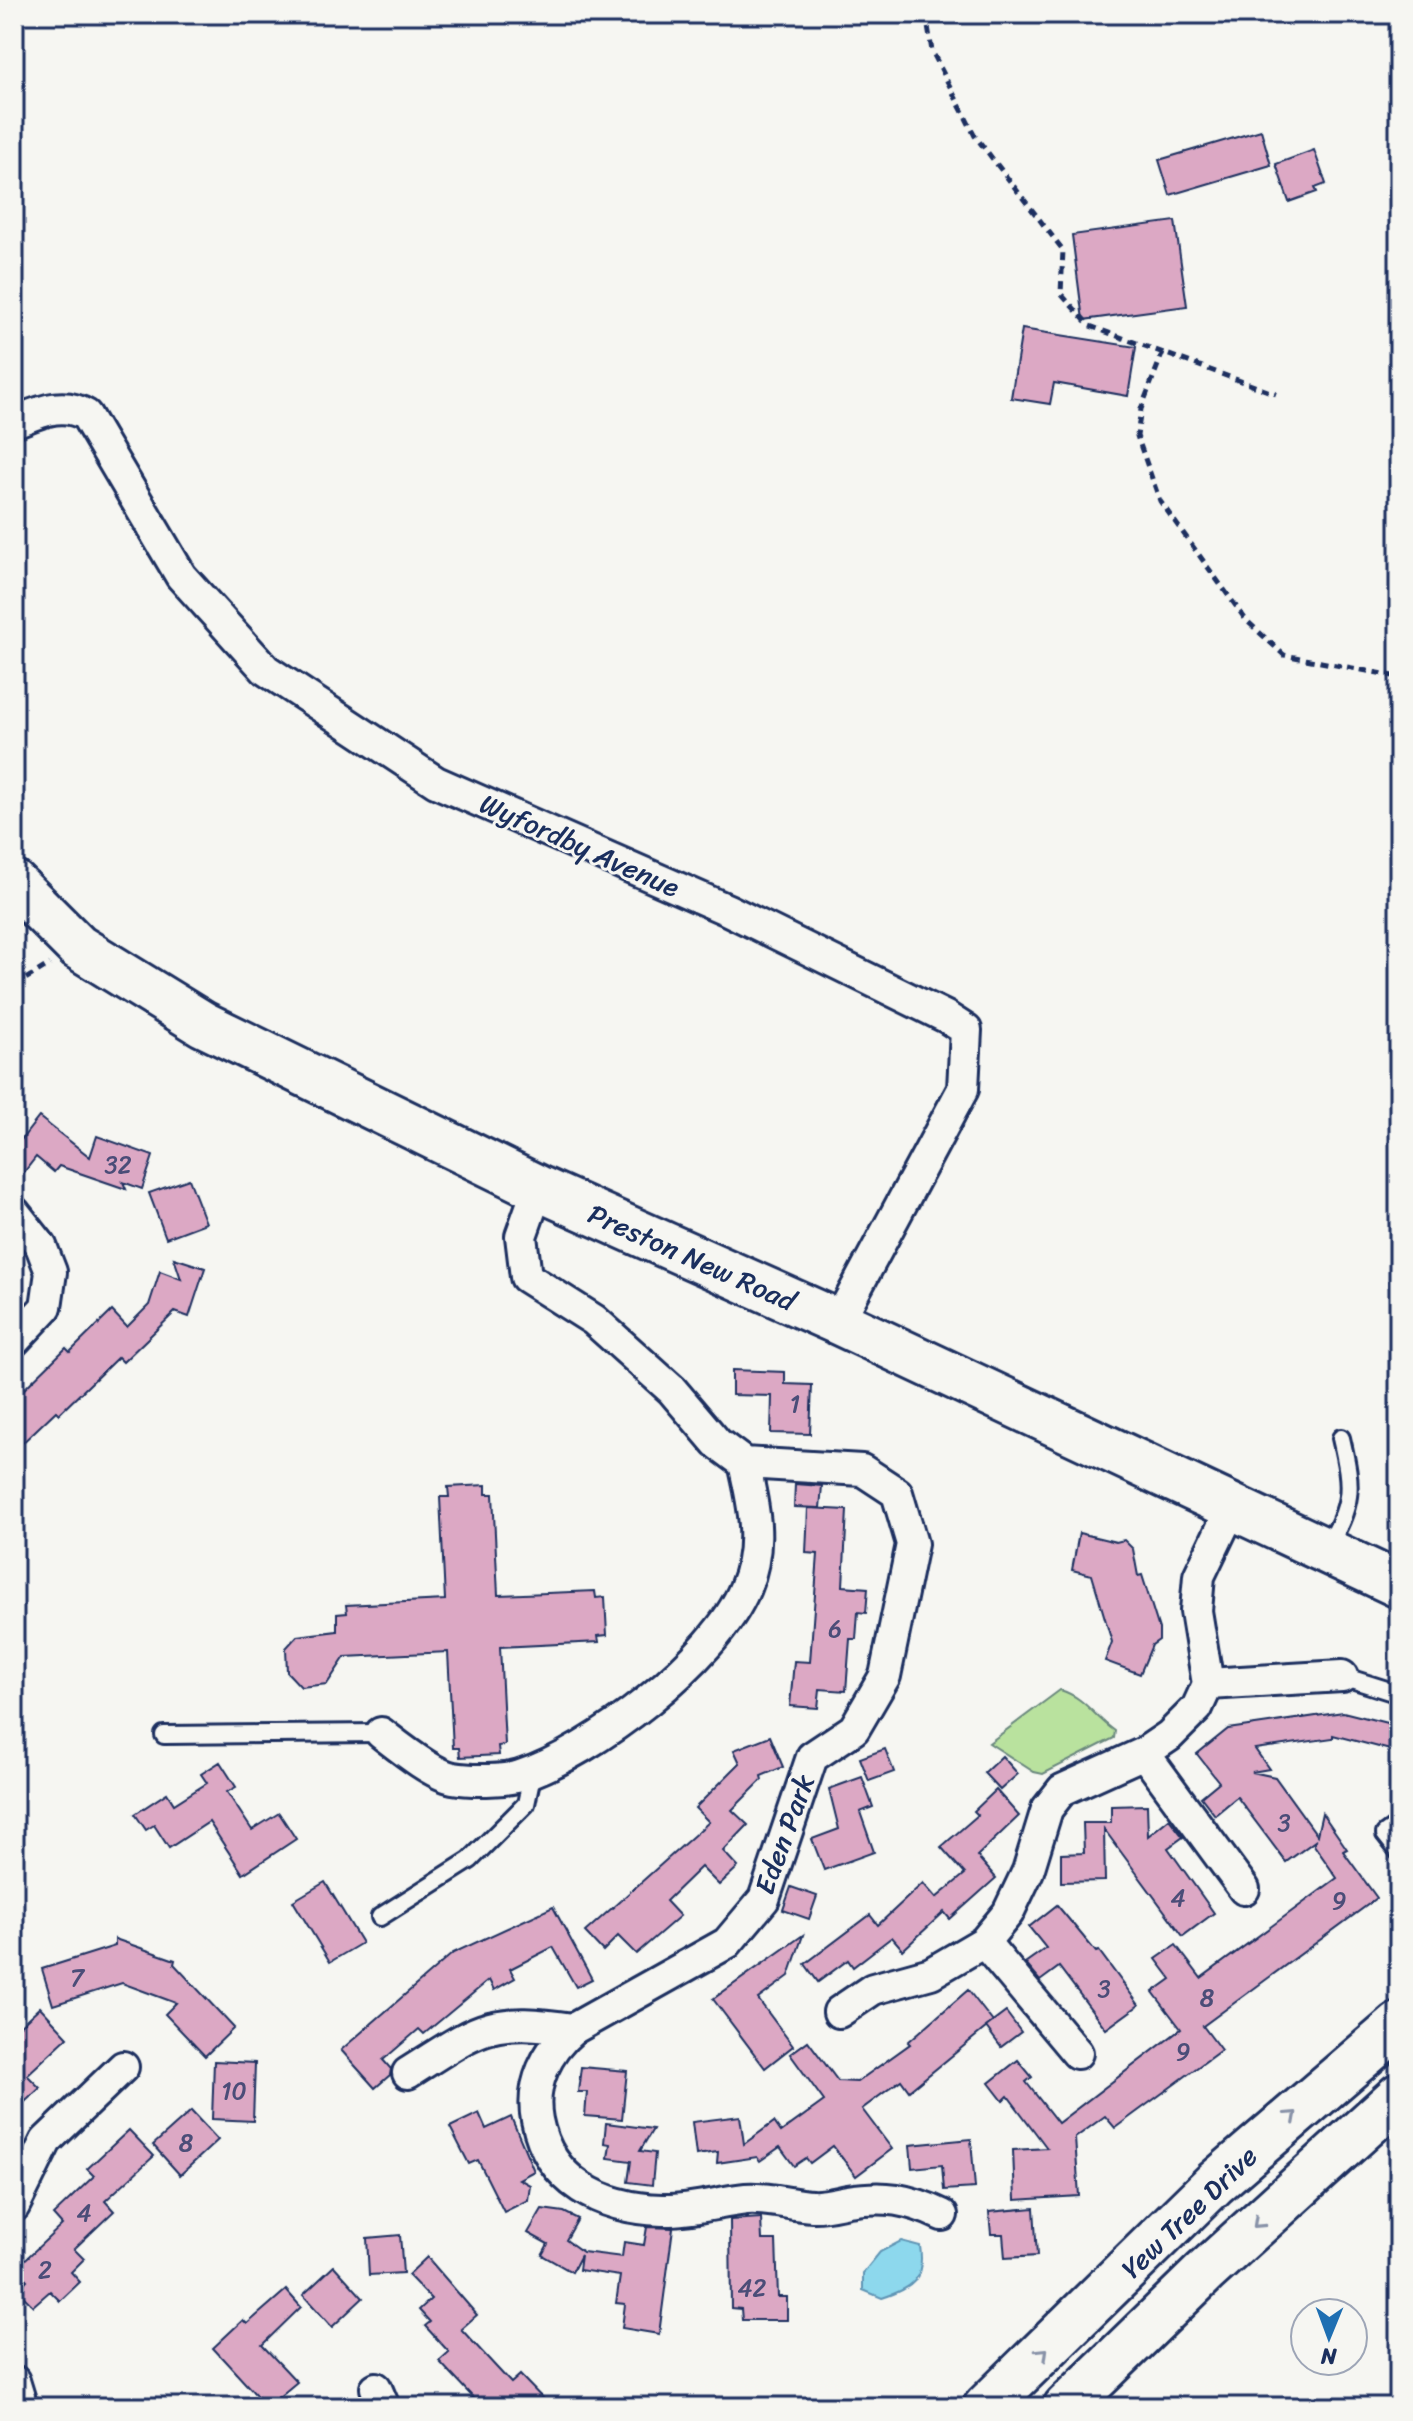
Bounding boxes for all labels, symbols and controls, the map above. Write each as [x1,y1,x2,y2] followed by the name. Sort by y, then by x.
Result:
[472,779,688,911] street label: Wyfordby Avenue
[104,1144,132,1186] house number: 32
[580,1190,806,1326] street label: Preston New Road
[790,1383,800,1425] house number: 1
[828,1608,842,1650] house number: 6
[740,1767,829,1901] street label: Eden Park
[1277,1802,1291,1844] house number: 3
[1171,1877,1186,1919] house number: 4
[1332,1880,1346,1922] house number: 9
[70,1957,85,1999] house number: 7
[1097,1968,1111,2010] house number: 3
[1200,1977,1214,2019] house number: 8
[1176,2031,1190,2073] house number: 9
[221,2070,247,2112] house number: 10
[1282,2111,1297,2125] one-way arrow
[179,2122,193,2164] house number: 8
[1109,2134,1270,2291] street label: Yew Tree Drive
[77,2192,92,2234] house number: 4
[1253,2213,1267,2228] one-way arrow
[38,2249,52,2291] house number: 2
[738,2267,767,2309] house number: 42
[1289,2297,1369,2377] north arrow
[1320,2337,1338,2376] text: N
[1034,2348,1048,2362] one-way arrow

